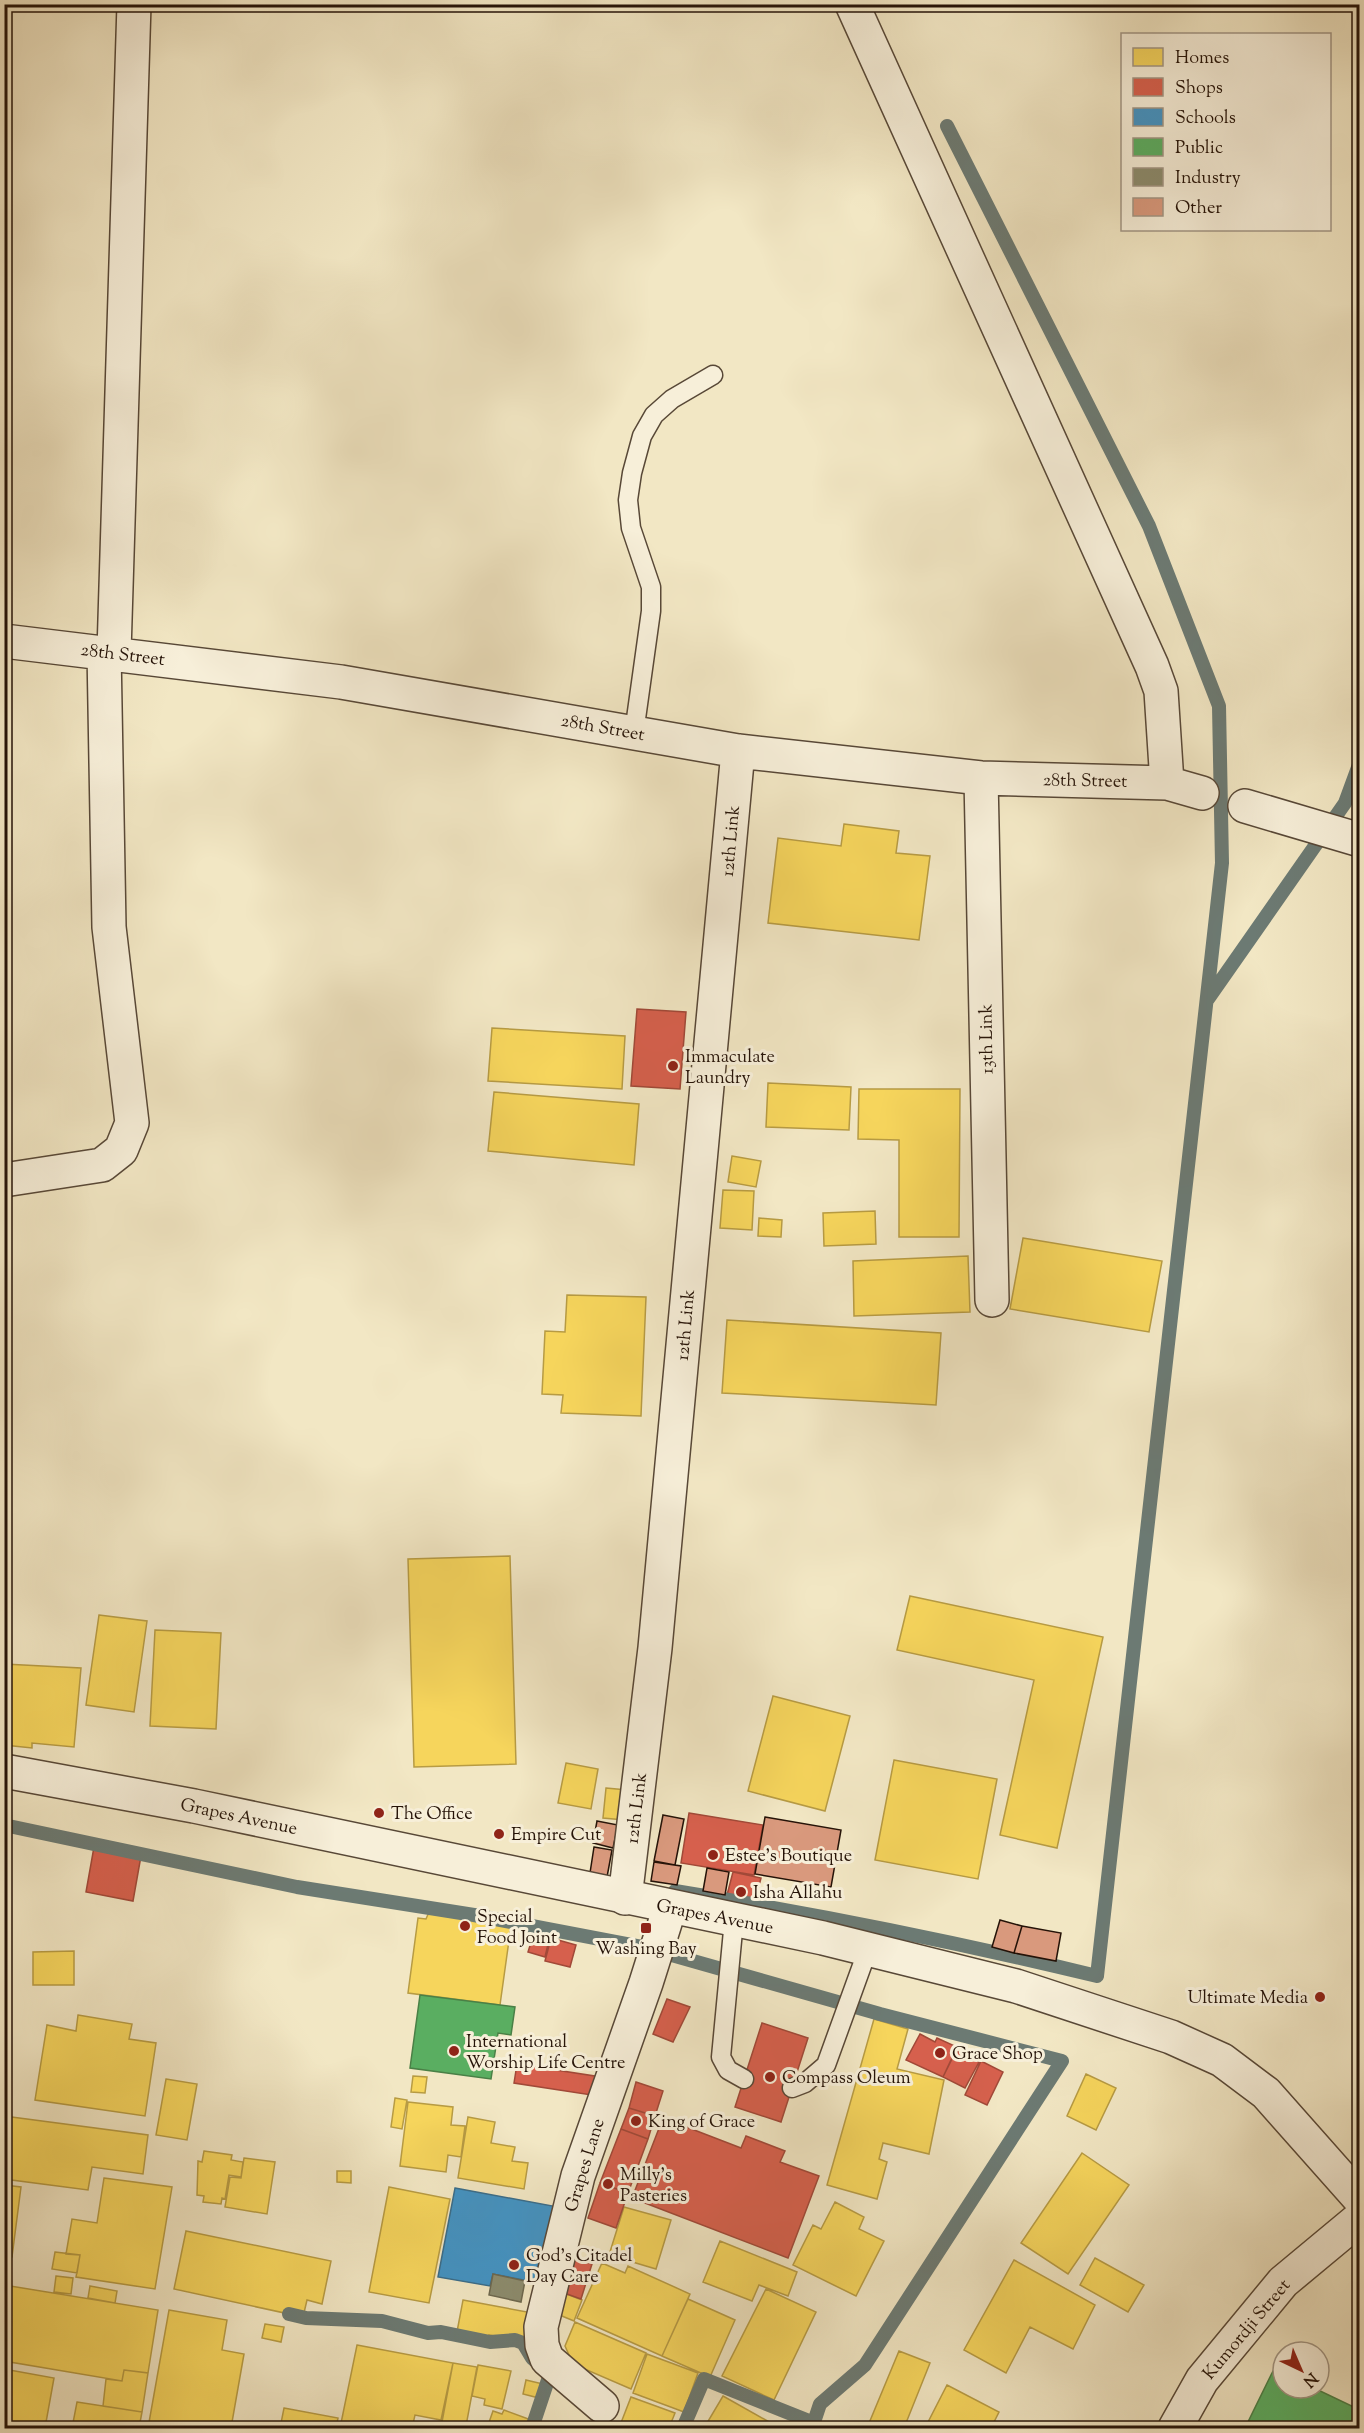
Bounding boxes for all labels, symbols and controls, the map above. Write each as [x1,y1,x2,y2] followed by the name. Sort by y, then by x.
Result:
[1121,33,1331,231] legend
[1175,46,1229,72] text: Homes
[1175,76,1223,102] text: Shops
[1175,106,1236,132] text: Schools
[1175,136,1223,162] text: Public
[1175,166,1241,192] text: Industry
[1175,196,1222,222] text: Other
[79,638,166,674] street label: 28th Street
[559,709,647,749] street label: 28th Street
[1043,768,1127,796] street label: 28th Street
[716,804,748,878] street label: 12th Link
[974,1003,1002,1074] street label: 13th Link
[685,1045,775,1092] place label: Immaculate Laundry
[666,1059,680,1073] marker: Immaculate Laundry
[671,1288,703,1362] street label: 12th Link
[621,1771,655,1845] street label: 12th Link
[178,1793,299,1843] street label: Grapes Avenue
[391,1802,473,1828] place label: The Office
[372,1806,386,1820] marker: The Office
[511,1823,601,1849] place label: Empire Cut
[492,1827,506,1841] marker: Empire Cut
[725,1844,852,1870] place label: Estee's Boutique
[706,1848,720,1862] marker: Estee's Boutique
[753,1881,842,1907] place label: Isha Allahu
[734,1885,748,1899] marker: Isha Allahu
[654,1894,776,1942] street label: Grapes Avenue
[477,1905,557,1952] place label: Special Food Joint
[458,1919,472,1933] marker: Special Food Joint
[639,1921,653,1935] marker: Washing Bay
[595,1937,697,1963] place label: Washing Bay
[1188,1986,1308,2012] place label: Ultimate Media
[1313,1990,1327,2004] marker: Ultimate Media
[466,2030,626,2077] place label: International Worship Life Centre
[952,2042,1043,2068] place label: Grace Shop
[447,2044,461,2058] marker: International Worship Life Centre
[933,2046,947,2060] marker: Grace Shop
[782,2066,911,2092] place label: Compass Oleum
[763,2070,777,2084] marker: Compass Oleum
[648,2110,755,2136] place label: King of Grace
[629,2114,643,2128] marker: King of Grace
[559,2115,613,2216] street label: Grapes Lane
[620,2163,687,2210] place label: Milly's Pasteries
[601,2177,615,2191] marker: Milly's Pasteries
[526,2244,632,2291] place label: God's Citadel Day Care
[507,2258,521,2272] marker: God's Citadel Day Care
[1198,2274,1298,2386] street label: Kumordji Street
[1271,2340,1331,2400] north arrow
[1297,2366,1322,2392] text: N

